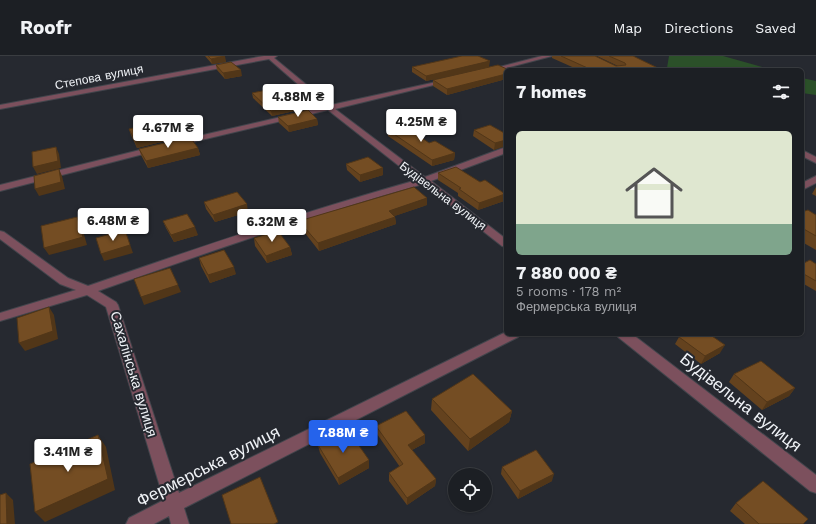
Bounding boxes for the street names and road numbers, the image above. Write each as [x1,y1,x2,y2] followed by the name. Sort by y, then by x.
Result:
[54,62,144,92] street label: Степова вулиця
[397,159,489,233] street label: Будівельна вулиця
[107,309,161,439] street label: Сахалінська вулиця
[676,348,806,456] street label: Будівельна вулиця
[133,421,283,511] street label: Фермерська вулиця

